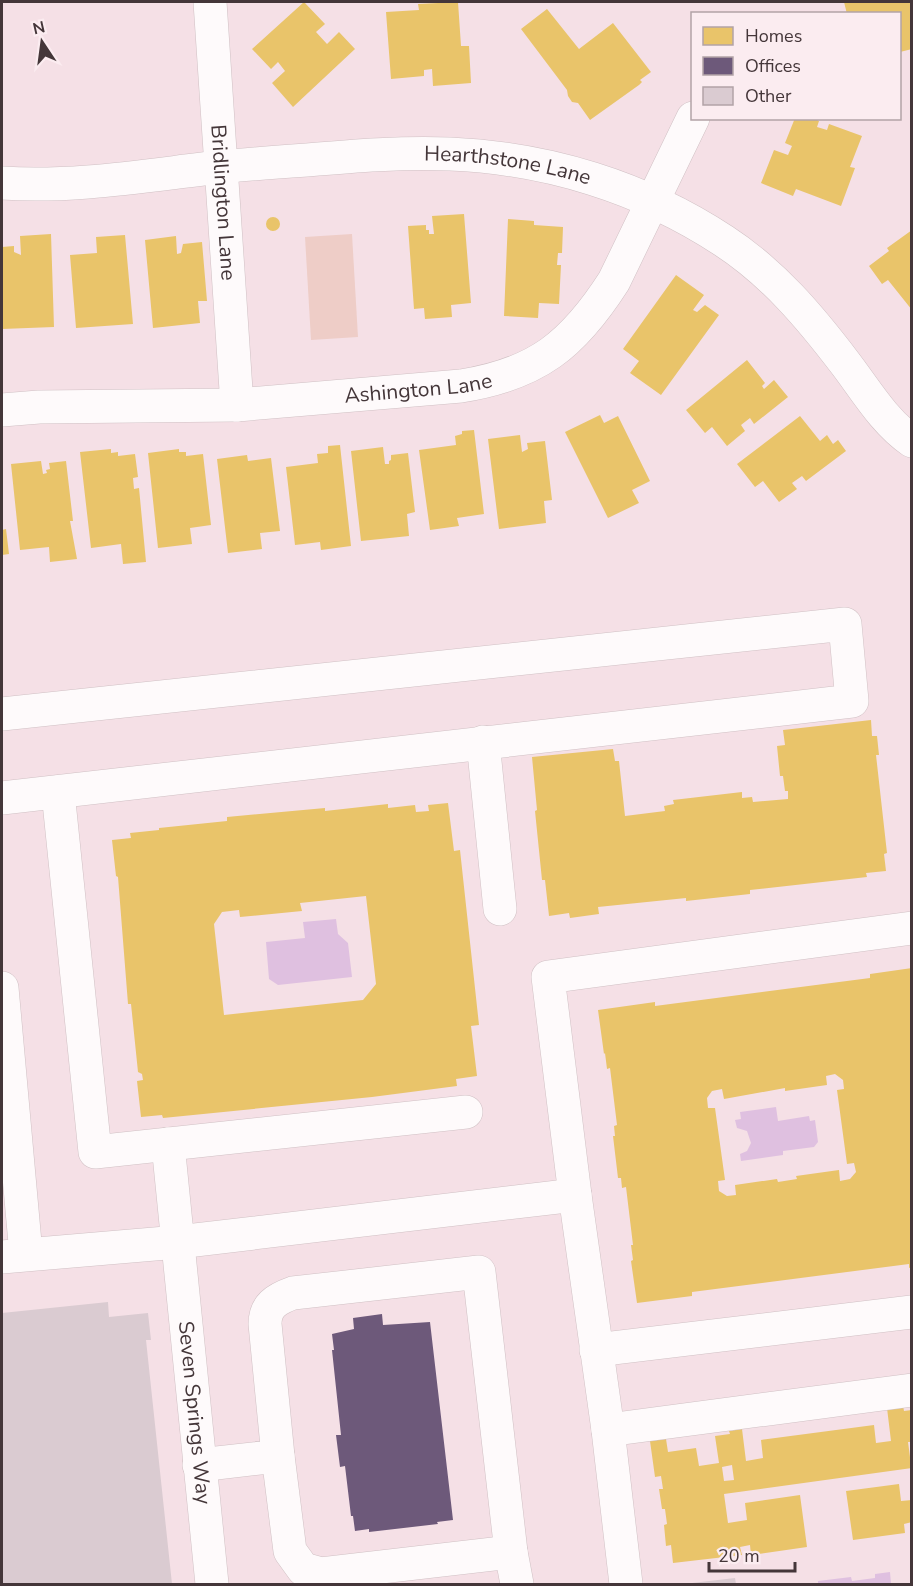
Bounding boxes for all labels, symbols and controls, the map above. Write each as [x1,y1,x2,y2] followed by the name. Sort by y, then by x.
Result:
[12,12,72,72] north arrow
[691,12,901,120] legend
[31,16,47,40] text: N
[745,24,802,48] text: Homes
[745,54,801,78] text: Offices
[745,84,792,108] text: Other
[204,124,243,281] street label: Bridlington Lane
[424,139,595,191] street label: Hearthstone Lane
[343,366,495,410] street label: Ashington Lane
[172,1320,218,1506] street label: Seven Springs Way
[709,1535,794,1573] scale bar
[718,1544,760,1568] text: 20 m

